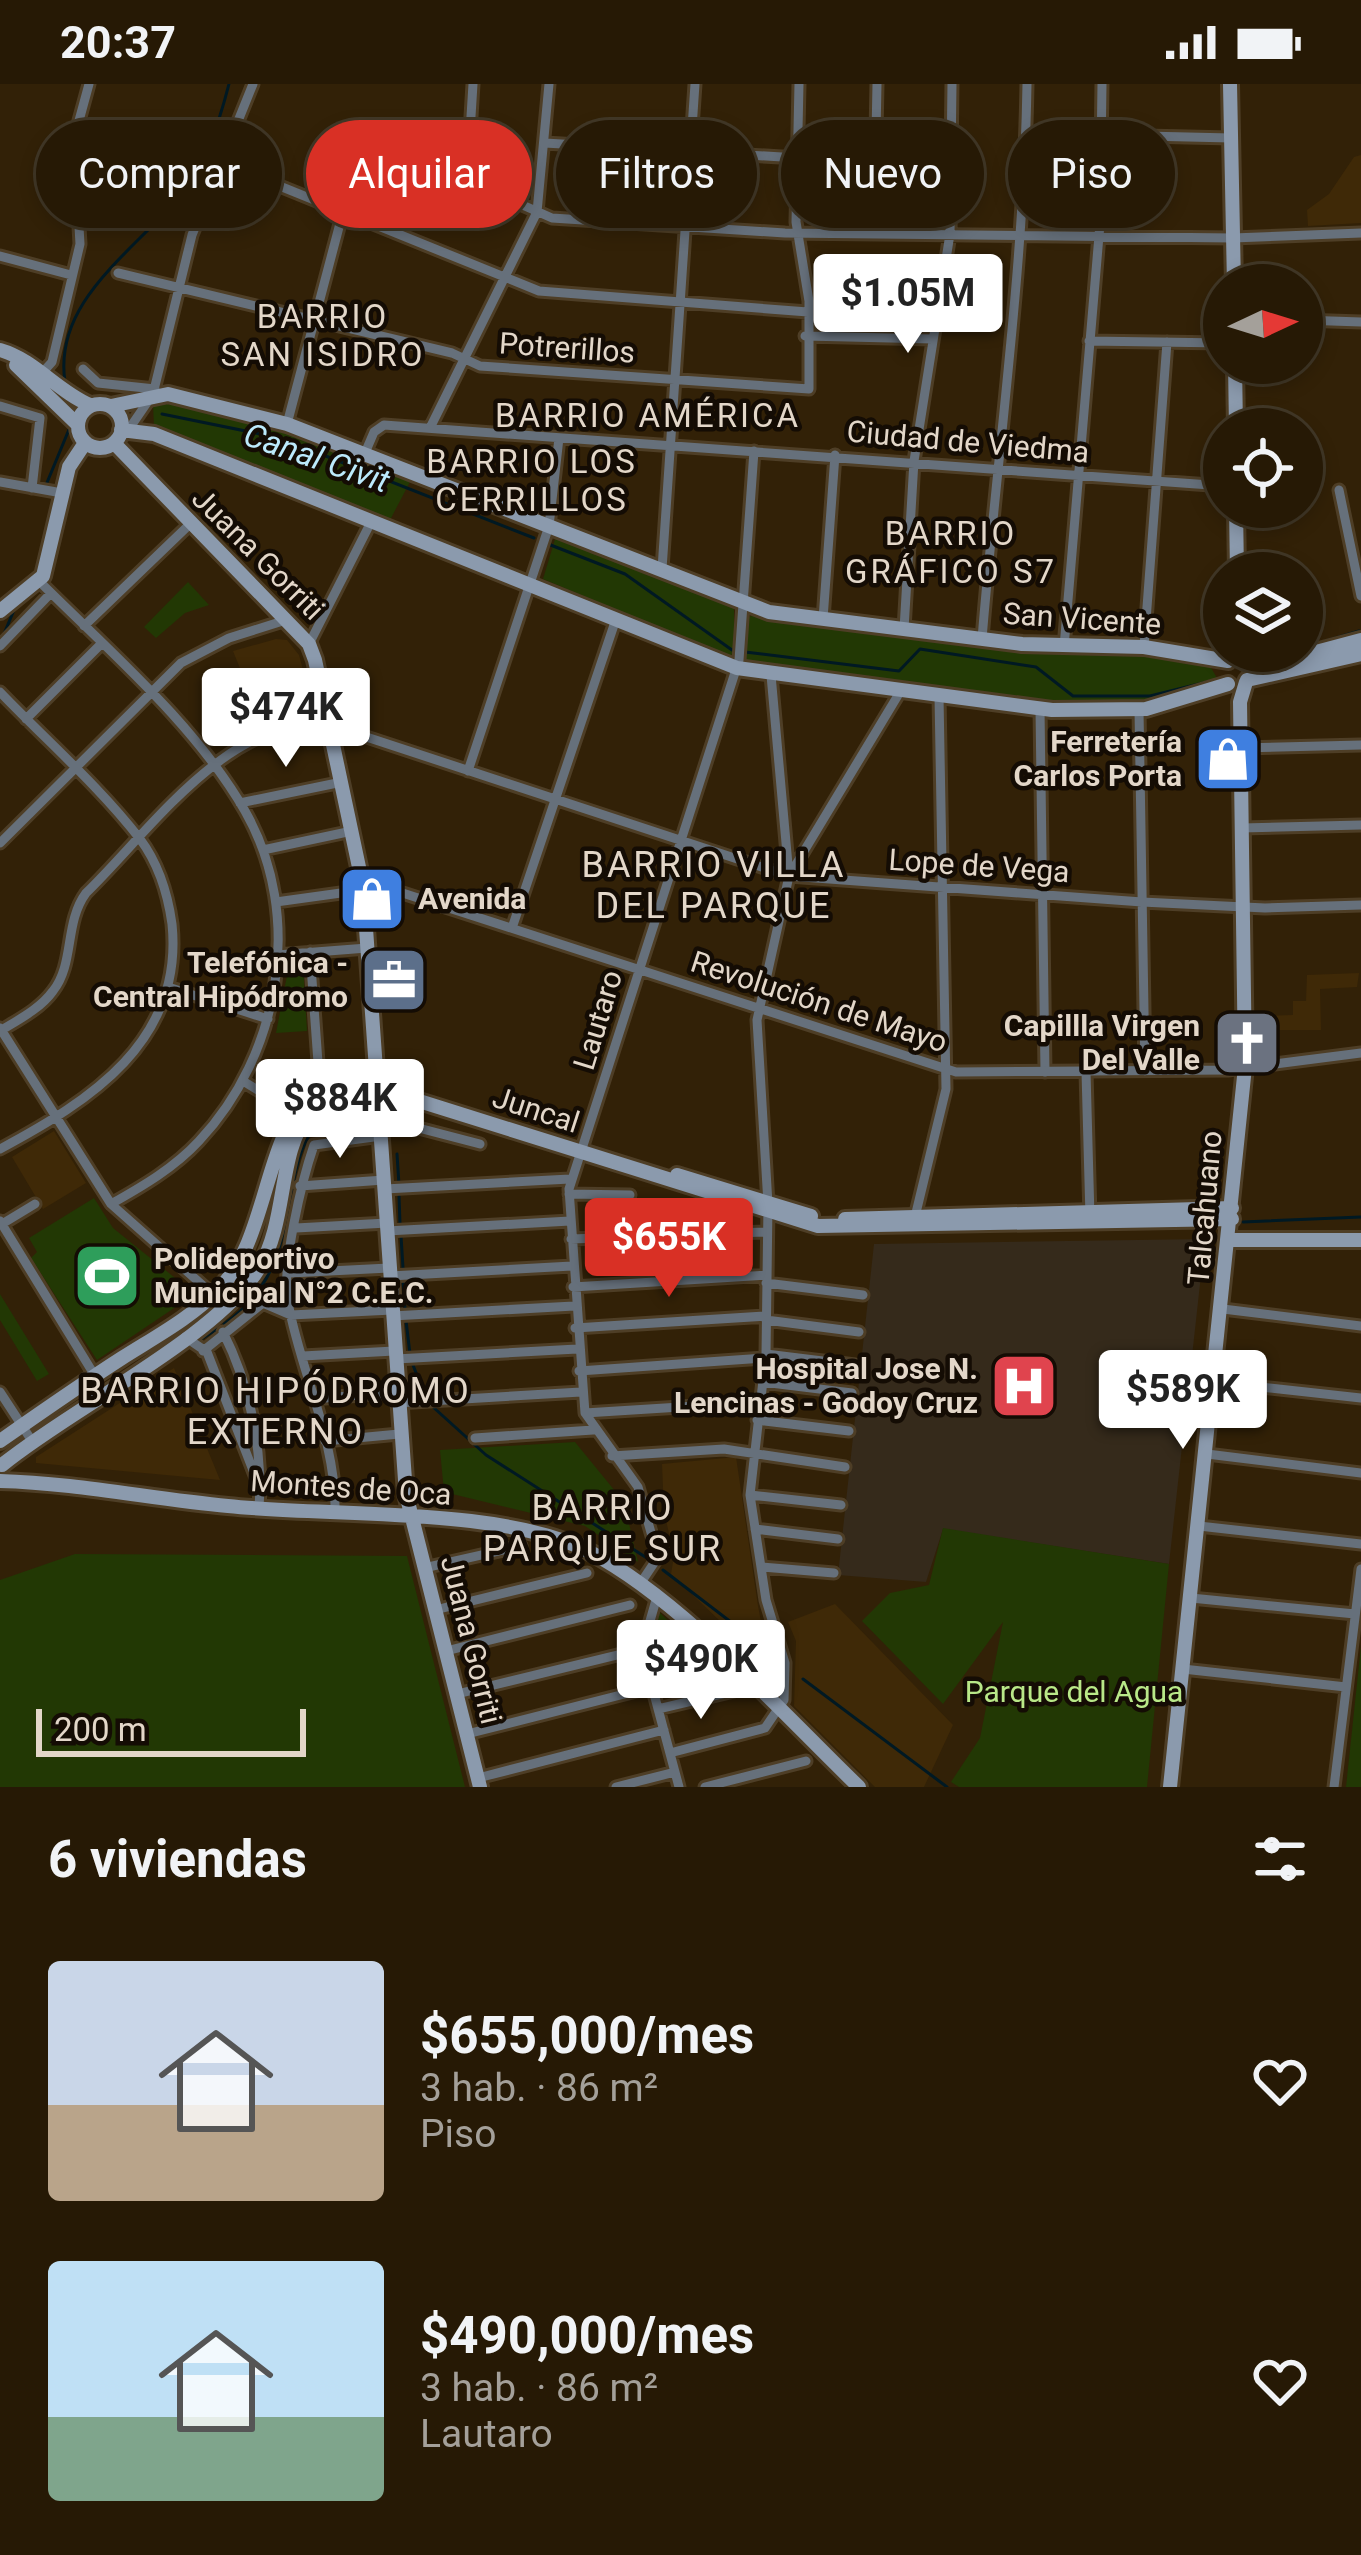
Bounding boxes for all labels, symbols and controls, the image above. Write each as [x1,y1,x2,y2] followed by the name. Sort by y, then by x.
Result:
[60,16,176,69] text: 20:37
[36,120,282,228] chip: Comprar
[306,120,532,228] chip: Alquilar
[556,120,757,228] chip: Filtros
[781,120,984,228] chip: Nuevo
[1008,120,1175,228] chip: Piso
[810,254,1006,356] pin: $1.05M
[1203,264,1323,384] north arrow
[1203,264,1323,672] map controls
[841,270,975,316] text: $1.05M
[220,297,426,374] district label: BARRIO SAN ISIDRO
[498,325,636,370] street label: Potrerillos
[495,396,801,435] district label: BARRIO AMÉRICA
[1203,408,1323,528] button: locate
[845,413,1091,470] street label: Ciudad de Viedma
[239,414,395,501] water label: Canal Civit
[426,442,638,519] district label: BARRIO LOS CERRILLOS
[185,480,332,627] street label: Juana Gorriti
[845,514,1057,591] district label: BARRIO GRÁFICO S7
[1203,552,1323,672] button: layers
[1002,596,1162,641] street label: San Vicente
[202,668,370,770] pin: $474K
[229,684,343,730] text: $474K
[1014,724,1182,793] place label: Ferretería Carlos Porta
[1193,724,1263,794] shop icon: Ferretería Carlos Porta
[887,842,1071,889] street label: Lope de Vega
[581,844,847,927] district label: BARRIO VILLA DEL PARQUE
[337,864,407,934] shop icon: Avenida
[418,881,526,916] place label: Avenida
[687,944,952,1059] street label: Revolución de Mayo
[93,945,348,1014] place label: Telefónica - Central Hipódromo
[359,945,429,1015] office icon: Telefónica - Central Hipódromo
[566,966,629,1074] street label: Lautaro
[1004,1008,1200,1077] place label: Capillla Virgen Del Valle
[1212,1008,1282,1078] church icon: Capillla Virgen Del Valle
[256,1059,424,1161] pin: $884K
[283,1075,397,1121] text: $884K
[488,1079,584,1140] street label: Juncal
[1180,1129,1229,1287] street label: Talcahuano
[585,1198,753,1300] pin: $655K
[612,1214,726,1260] text: $655K
[72,1241,142,1311] sports icon: Polideportivo Municipal N°2 C.E.C.
[154,1241,433,1310] place label: Polideportivo Municipal N°2 C.E.C.
[1099,1350,1267,1452] pin: $589K
[674,1351,978,1420] place label: Hospital Jose N. Lencinas - Godoy Cruz
[989,1351,1059,1421] hospital icon: Hospital Jose N. Lencinas - Godoy Cruz
[1126,1366,1240,1412] text: $589K
[80,1369,472,1453] district label: BARRIO HIPÓDROMO EXTERNO
[249,1463,453,1512] street label: Montes de Oca
[483,1487,723,1570] district label: BARRIO PARQUE SUR
[434,1552,509,1728] street label: Juana Gorriti
[617,1620,785,1722] pin: $490K
[644,1636,758,1682] text: $490K
[965,1674,1183,1709] park label: Parque del Agua
[36,1703,306,1756] scale bar
[54,1710,147,1749] text: 200 m
[1247,1826,1313,1892] icon: filters
[48,1830,307,1889] text: 6 viviendas
[420,2006,754,2065] text: $655,000/mes
[144,2009,288,2153] icon: home
[1247,2048,1313,2114] icon: heart
[420,2065,658,2111] text: 3 hab. · 86 m²
[420,2111,496,2157] text: Piso
[420,2306,754,2365] text: $490,000/mes
[144,2309,288,2453] icon: home
[1247,2348,1313,2414] icon: heart
[420,2365,658,2411] text: 3 hab. · 86 m²
[420,2411,553,2457] text: Lautaro

